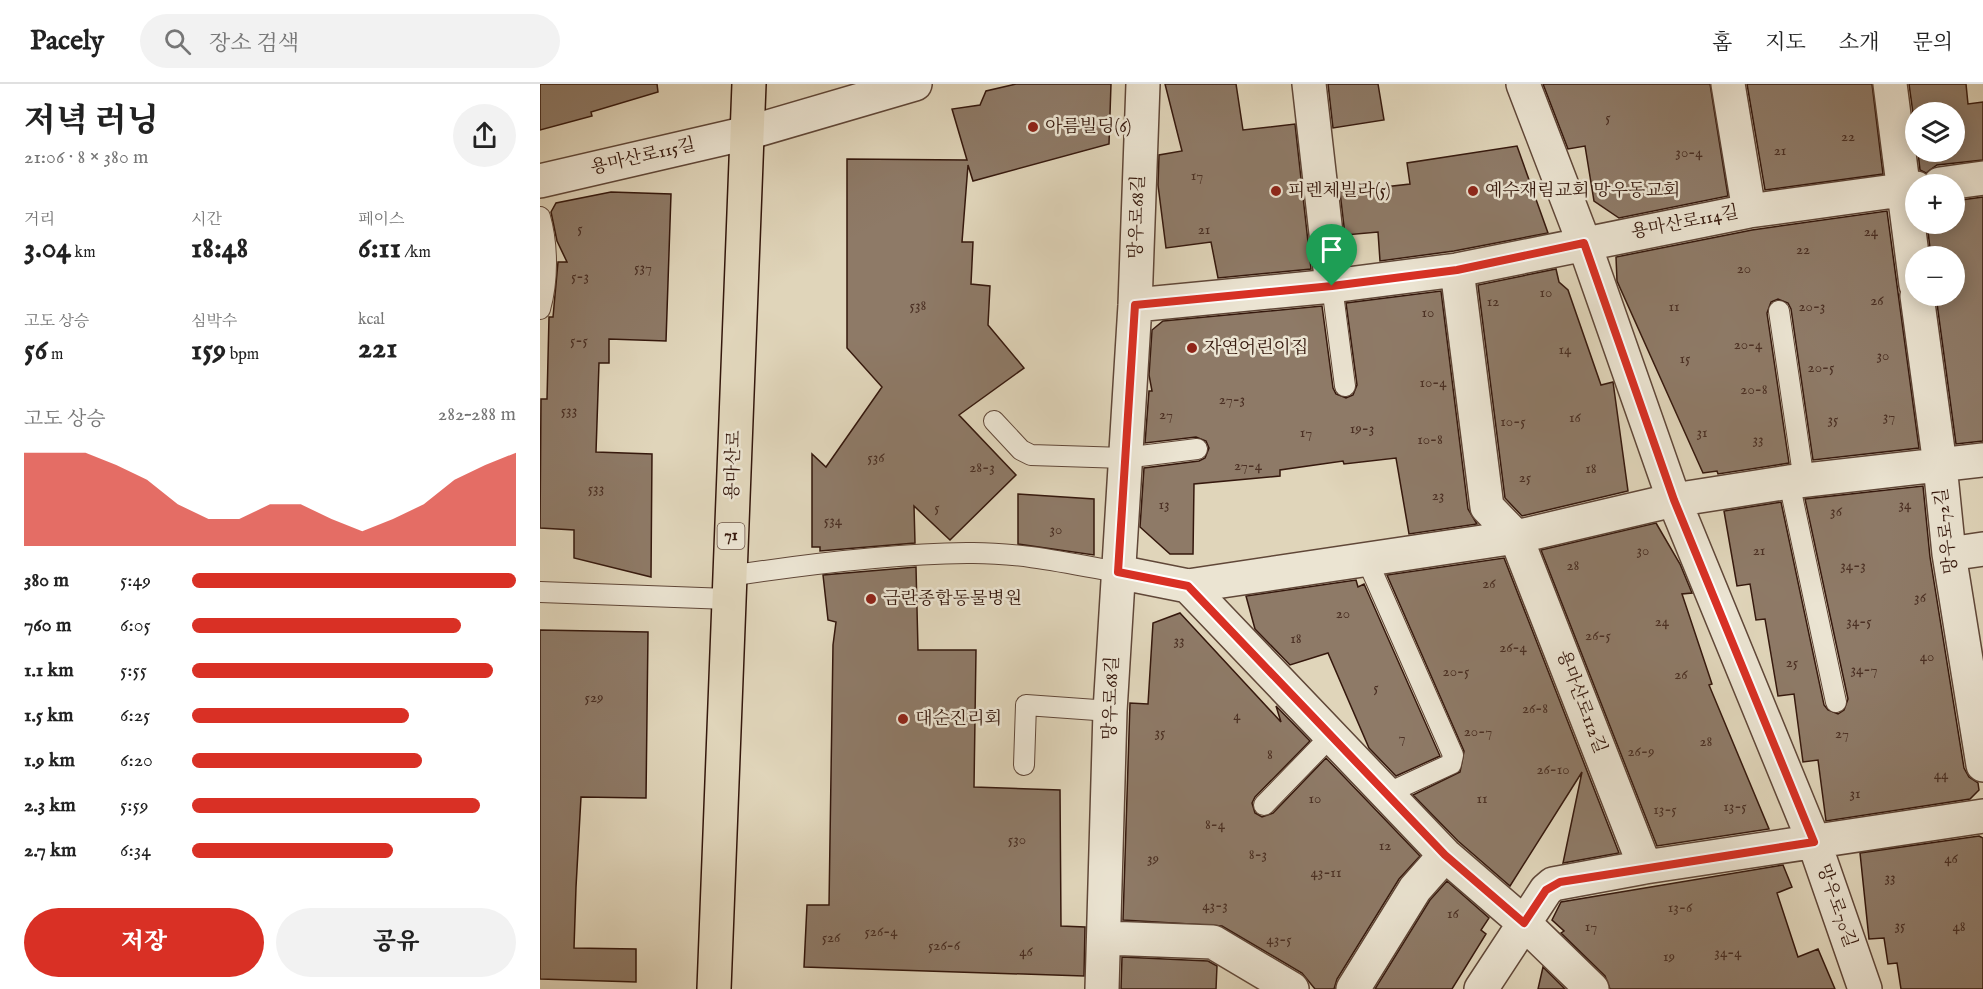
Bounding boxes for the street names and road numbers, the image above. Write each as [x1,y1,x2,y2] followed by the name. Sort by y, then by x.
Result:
[588,134,698,180] street label: 용마산로115길
[1125,175,1151,259] street label: 망우로68길
[1629,201,1741,245] street label: 용마산로114길
[721,430,747,500] street label: 용마산로
[1930,487,1964,575] street label: 망우로72길
[718,523,744,549] road number: 71
[1551,647,1611,757] street label: 용마산로112길
[1099,656,1125,740] street label: 망우로68길
[1811,861,1861,951] street label: 망우로70길

